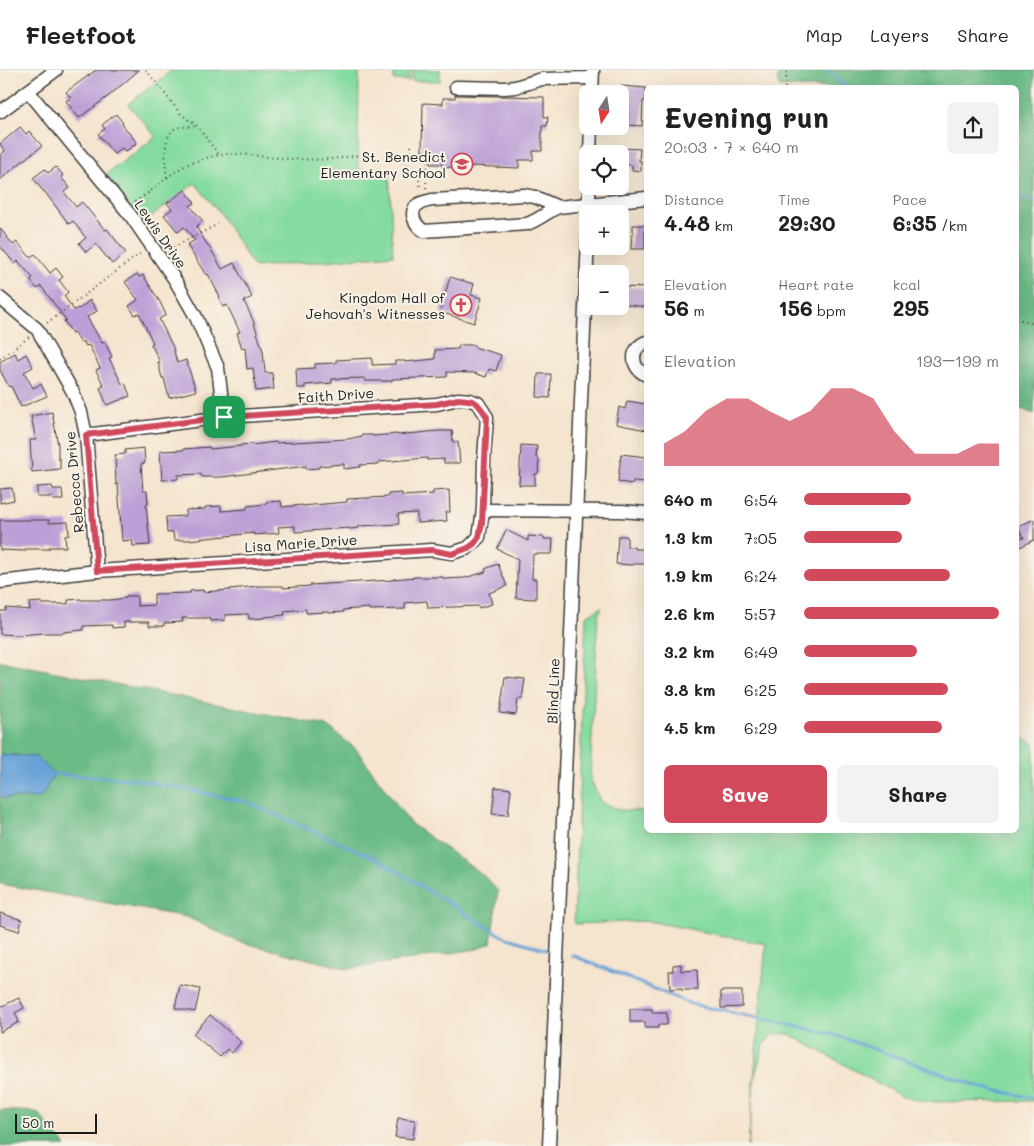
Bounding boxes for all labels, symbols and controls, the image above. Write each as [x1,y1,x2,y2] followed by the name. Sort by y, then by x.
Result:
[25,19,136,50] text: Fleetfoot
[806,23,842,47] text: Map
[870,23,929,47] text: Layers
[957,23,1009,47] text: Share
[579,85,629,135] north arrow
[579,85,629,315] map controls
[664,99,829,135] text: Evening run
[947,102,999,154] button: share
[664,136,799,157] text: 20:03 · 7 × 640 m
[579,145,629,195] button: locate
[320,147,446,182] place label: St. Benedict Elementary School
[450,152,474,176] school or university icon: St. Benedict Elementary School
[664,190,724,209] text: Distance
[778,190,810,209] text: Time
[893,190,927,209] text: Pace
[130,196,192,272] street label: Lewis Drive
[579,205,629,255] button: +
[664,209,710,236] text: 4.48
[778,209,835,236] text: 29:30
[893,209,937,236] text: 6:35
[710,216,733,235] text: km
[937,216,967,235] text: /km
[579,265,629,315] button: −
[664,275,727,294] text: Elevation
[778,275,854,294] text: Heart rate
[893,275,921,294] text: kcal
[306,288,446,323] place label: Kingdom Hall of Jehovah's Witnesses
[449,293,473,317] church icon: Kingdom Hall of Jehovah's Witnesses
[664,294,689,321] text: 56
[778,294,813,321] text: 156
[893,294,929,321] text: 295
[689,301,705,320] text: m
[813,301,846,320] text: bpm
[664,350,736,371] text: Elevation
[916,350,999,371] text: 193–199 m
[297,383,375,407] street label: Faith Drive
[203,396,245,438] pin
[210,403,238,431] icon: arrive
[60,430,88,534] street label: Rebecca Drive
[664,489,713,510] text: 640 m
[744,489,777,510] text: 6:54
[664,527,713,548] text: 1.3 km
[744,527,777,548] text: 7:05
[244,530,358,556] street label: Lisa Marie Drive
[664,565,713,586] text: 1.9 km
[744,565,777,586] text: 6:24
[664,603,715,624] text: 2.6 km
[744,603,777,624] text: 5:57
[664,641,715,662] text: 3.2 km
[744,641,777,662] text: 6:49
[542,658,564,724] street label: Blind Line
[664,679,716,700] text: 3.8 km
[744,679,777,700] text: 6:25
[664,717,716,738] text: 4.5 km
[744,717,777,738] text: 6:29
[664,765,827,823] button: Save
[837,765,999,823] button: Share
[15,1111,98,1134] scale bar
[22,1113,54,1132] text: 50 m

